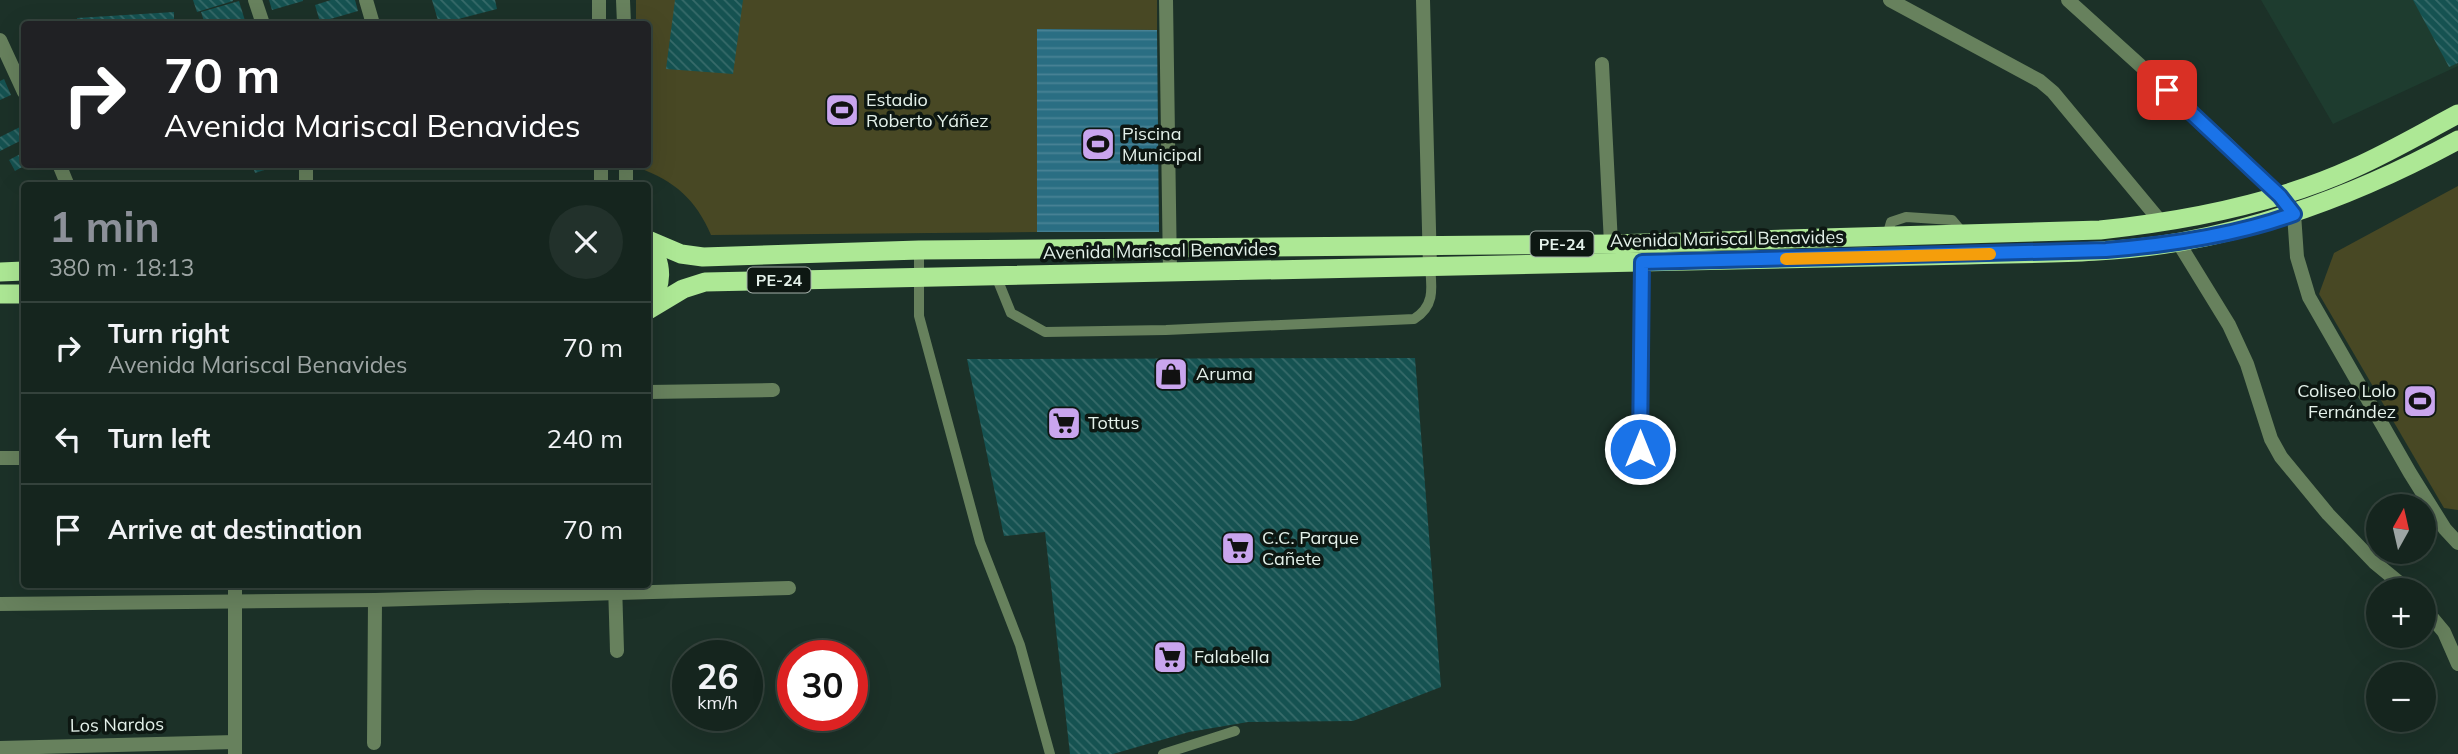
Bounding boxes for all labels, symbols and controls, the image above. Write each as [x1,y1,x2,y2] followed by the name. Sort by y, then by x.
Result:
[164,44,280,105] text: 70 m
[49,49,140,140] icon: right
[2137,60,2197,120] pin
[2148,71,2186,109] icon: arrive
[866,88,989,132] place label: Estadio Roberto Yáñez
[823,91,861,129] sports icon: Estadio Roberto Yáñez
[164,105,581,145] text: Avenida Mariscal Benavides
[1122,122,1202,166] place label: Piscina Municipal
[1079,125,1117,163] sports icon: Piscina Municipal
[49,200,160,253] text: 1 min
[549,205,623,279] button: close
[1610,225,1844,252] street label: Avenida Mariscal Benavides
[1530,232,1594,256] road number: PE-24
[1043,237,1277,264] street label: Avenida Mariscal Benavides
[49,253,194,282] text: 380 m · 18:13
[748,268,810,292] road number: PE-24
[108,317,229,350] text: Turn right
[49,329,87,367] icon: right
[562,331,623,364] text: 70 m
[108,350,407,379] text: Avenida Mariscal Benavides
[1152,355,1190,393] shop icon: Aruma
[1196,362,1253,385] place label: Aruma
[2297,379,2396,423] place label: Coliseo Lolo Fernández
[2401,382,2439,420] sports icon: Coliseo Lolo Fernández
[1045,404,1083,442] supermarket icon: Tottus
[1088,411,1139,434] place label: Tottus
[1603,412,1677,486] position arrow
[49,420,87,458] icon: left
[108,422,210,455] text: Turn left
[547,422,623,455] text: 240 m
[2366,494,2436,564] north arrow
[2366,494,2436,732] map controls
[49,511,87,549] icon: arrive
[108,513,363,546] text: Arrive at destination
[562,513,623,546] text: 70 m
[1262,526,1359,570] place label: C.C. Parque Cañete
[1219,529,1257,567] supermarket icon: C.C. Parque Cañete
[2366,578,2436,648] button: +
[1151,638,1189,676] supermarket icon: Falabella
[777,640,868,731] speed limit sign: 30
[1194,645,1270,668] place label: Falabella
[696,654,739,698] text: 26
[2366,662,2436,732] button: −
[697,691,738,714] text: km/h
[70,712,164,737] street label: Los Nardos

